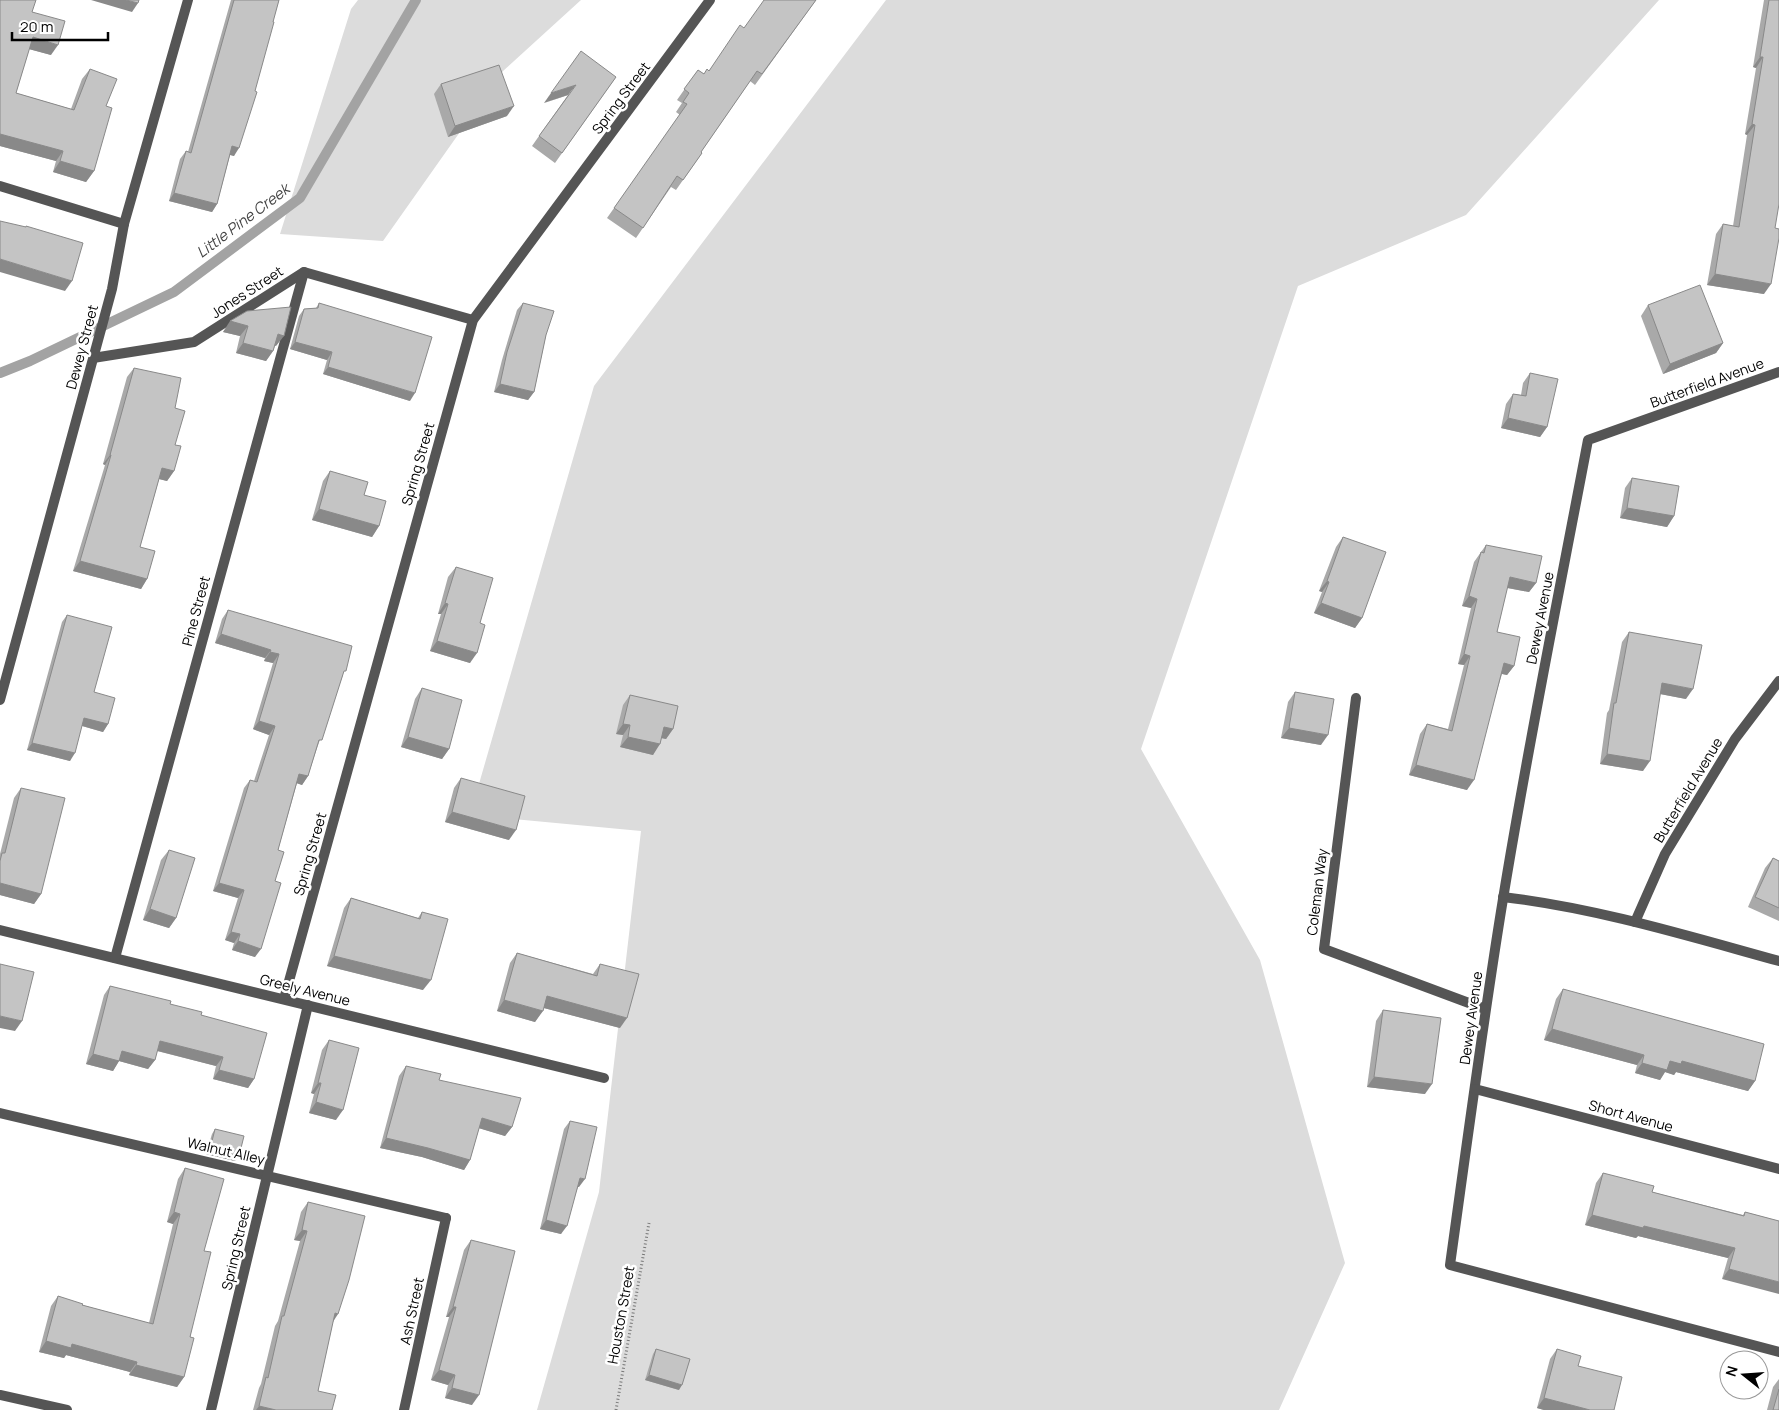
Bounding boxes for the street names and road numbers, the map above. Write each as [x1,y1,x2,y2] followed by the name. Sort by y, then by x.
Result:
[587,57,654,138] street label: Spring Street
[207,261,287,322] street label: Jones Street
[61,302,102,391] street label: Dewey Street
[1647,353,1766,412] street label: Butterfield Avenue
[397,420,439,508] street label: Spring Street
[1521,570,1558,666] street label: Dewey Avenue
[177,573,214,648] street label: Pine Street
[1649,734,1726,846] street label: Butterfield Avenue
[289,810,331,898] street label: Spring Street
[1302,847,1331,937] street label: Coleman Way
[258,969,352,1010] street label: Greely Avenue
[1455,970,1486,1066] street label: Dewey Avenue
[1587,1095,1675,1136] street label: Short Avenue
[185,1132,268,1169] street label: Walnut Alley
[217,1204,255,1292] street label: Spring Street
[603,1264,639,1365] street label: Houston Street
[395,1275,428,1346] street label: Ash Street

